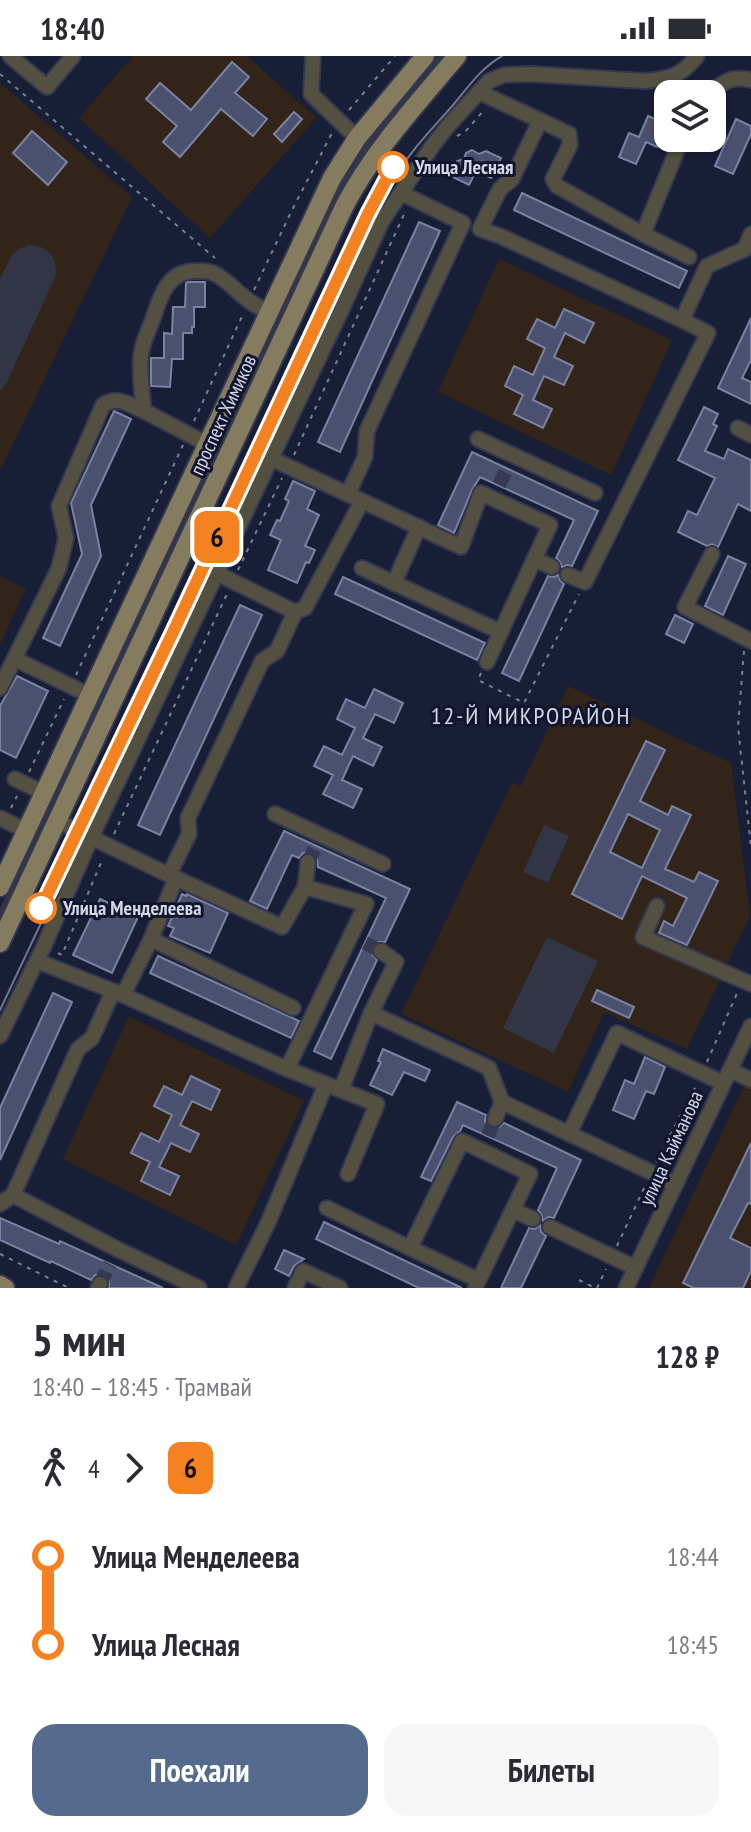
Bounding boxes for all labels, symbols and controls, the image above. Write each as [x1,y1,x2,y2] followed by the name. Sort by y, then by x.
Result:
[40,9,105,48] text: 18:40
[654,80,726,152] map controls
[654,80,726,152] button: layers
[378,152,408,182] marker: Улица Лесная
[414,154,514,180] place label: Улица Лесная
[184,351,262,479] street label: проспект Химиков
[191,511,243,563] line badge: 6
[210,518,224,555] text: 6
[431,700,631,731] district label: 12-Й МИКРОРАЙОН
[26,893,56,923] marker: Улица Менделеева
[62,895,201,921] place label: Улица Менделеева
[633,1086,709,1210] street label: улица Кайманова
[32,1311,126,1368] text: 5 мин
[655,1337,719,1376] text: 128 ₽
[32,1370,252,1403] text: 18:40 – 18:45 · Трамвай
[32,1446,76,1490] icon: walk
[112,1446,156,1490] icon: forward
[184,1449,197,1486] text: 6
[88,1452,100,1485] text: 4
[92,1537,300,1576] text: Улица Менделеева
[667,1540,719,1573] text: 18:44
[92,1625,240,1664] text: Улица Лесная
[667,1628,719,1661] text: 18:45
[32,1724,368,1816] button: Поехали
[384,1724,719,1816] button: Билеты

